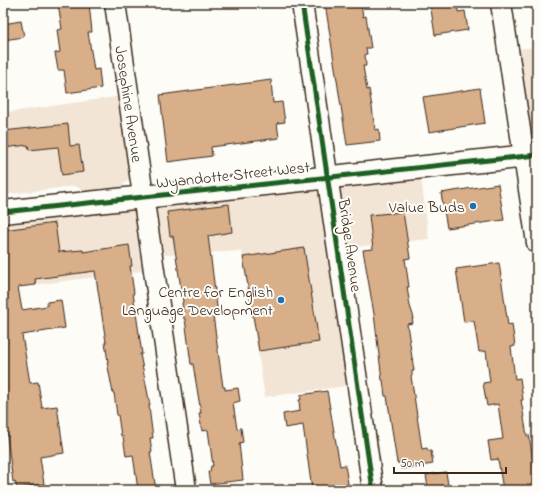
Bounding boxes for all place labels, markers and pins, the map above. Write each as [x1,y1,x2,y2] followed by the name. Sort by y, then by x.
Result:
[388,196,465,220] place label: Value Buds
[468,201,478,211] marker: Value Buds
[122,281,274,323] place label: Centre for English Language Development
[276,295,286,305] marker: Centre for English Language Development

